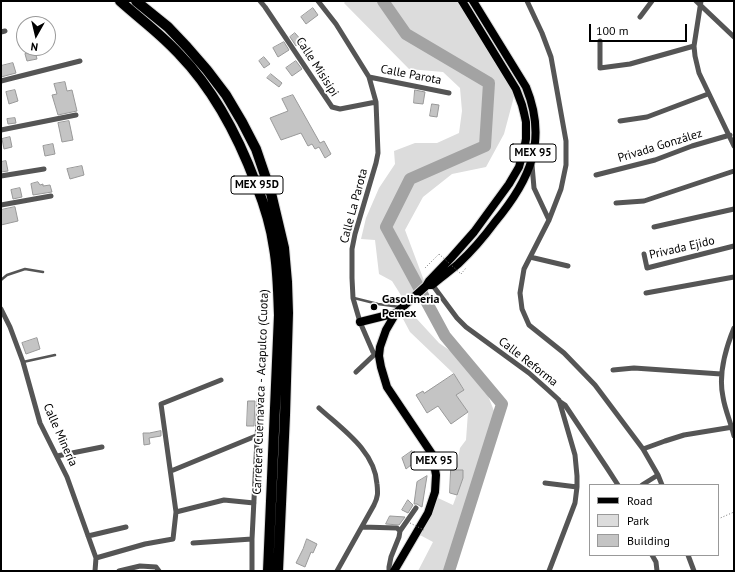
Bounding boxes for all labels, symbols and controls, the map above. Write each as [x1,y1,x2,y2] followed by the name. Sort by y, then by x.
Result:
[16,16,56,56] north arrow
[591,16,689,42] scale bar
[596,23,629,38] text: 100 m
[292,35,342,99] street label: Calle Misisipi
[30,39,39,54] text: N
[379,62,443,88] street label: Calle Parota
[616,126,704,166] street label: Privada González
[510,144,556,162] road number: MEX 95
[337,167,371,245] street label: Calle La Parota
[231,176,283,194] road number: MEX 95D
[648,233,716,263] street label: Privada Ejido
[250,289,272,495] street label: Carretera Cuernavaca - Acapulco (Cuota)
[382,293,440,321] place label: Gasolineria Pemex
[369,302,379,312] marker: Gasolineria Pemex
[495,334,561,390] street label: Calle Reforma
[40,401,80,469] street label: Calle Minería
[411,452,457,470] road number: MEX 95
[589,484,719,556] legend
[627,493,652,508] text: Road
[627,513,649,528] text: Park
[627,533,670,548] text: Building

